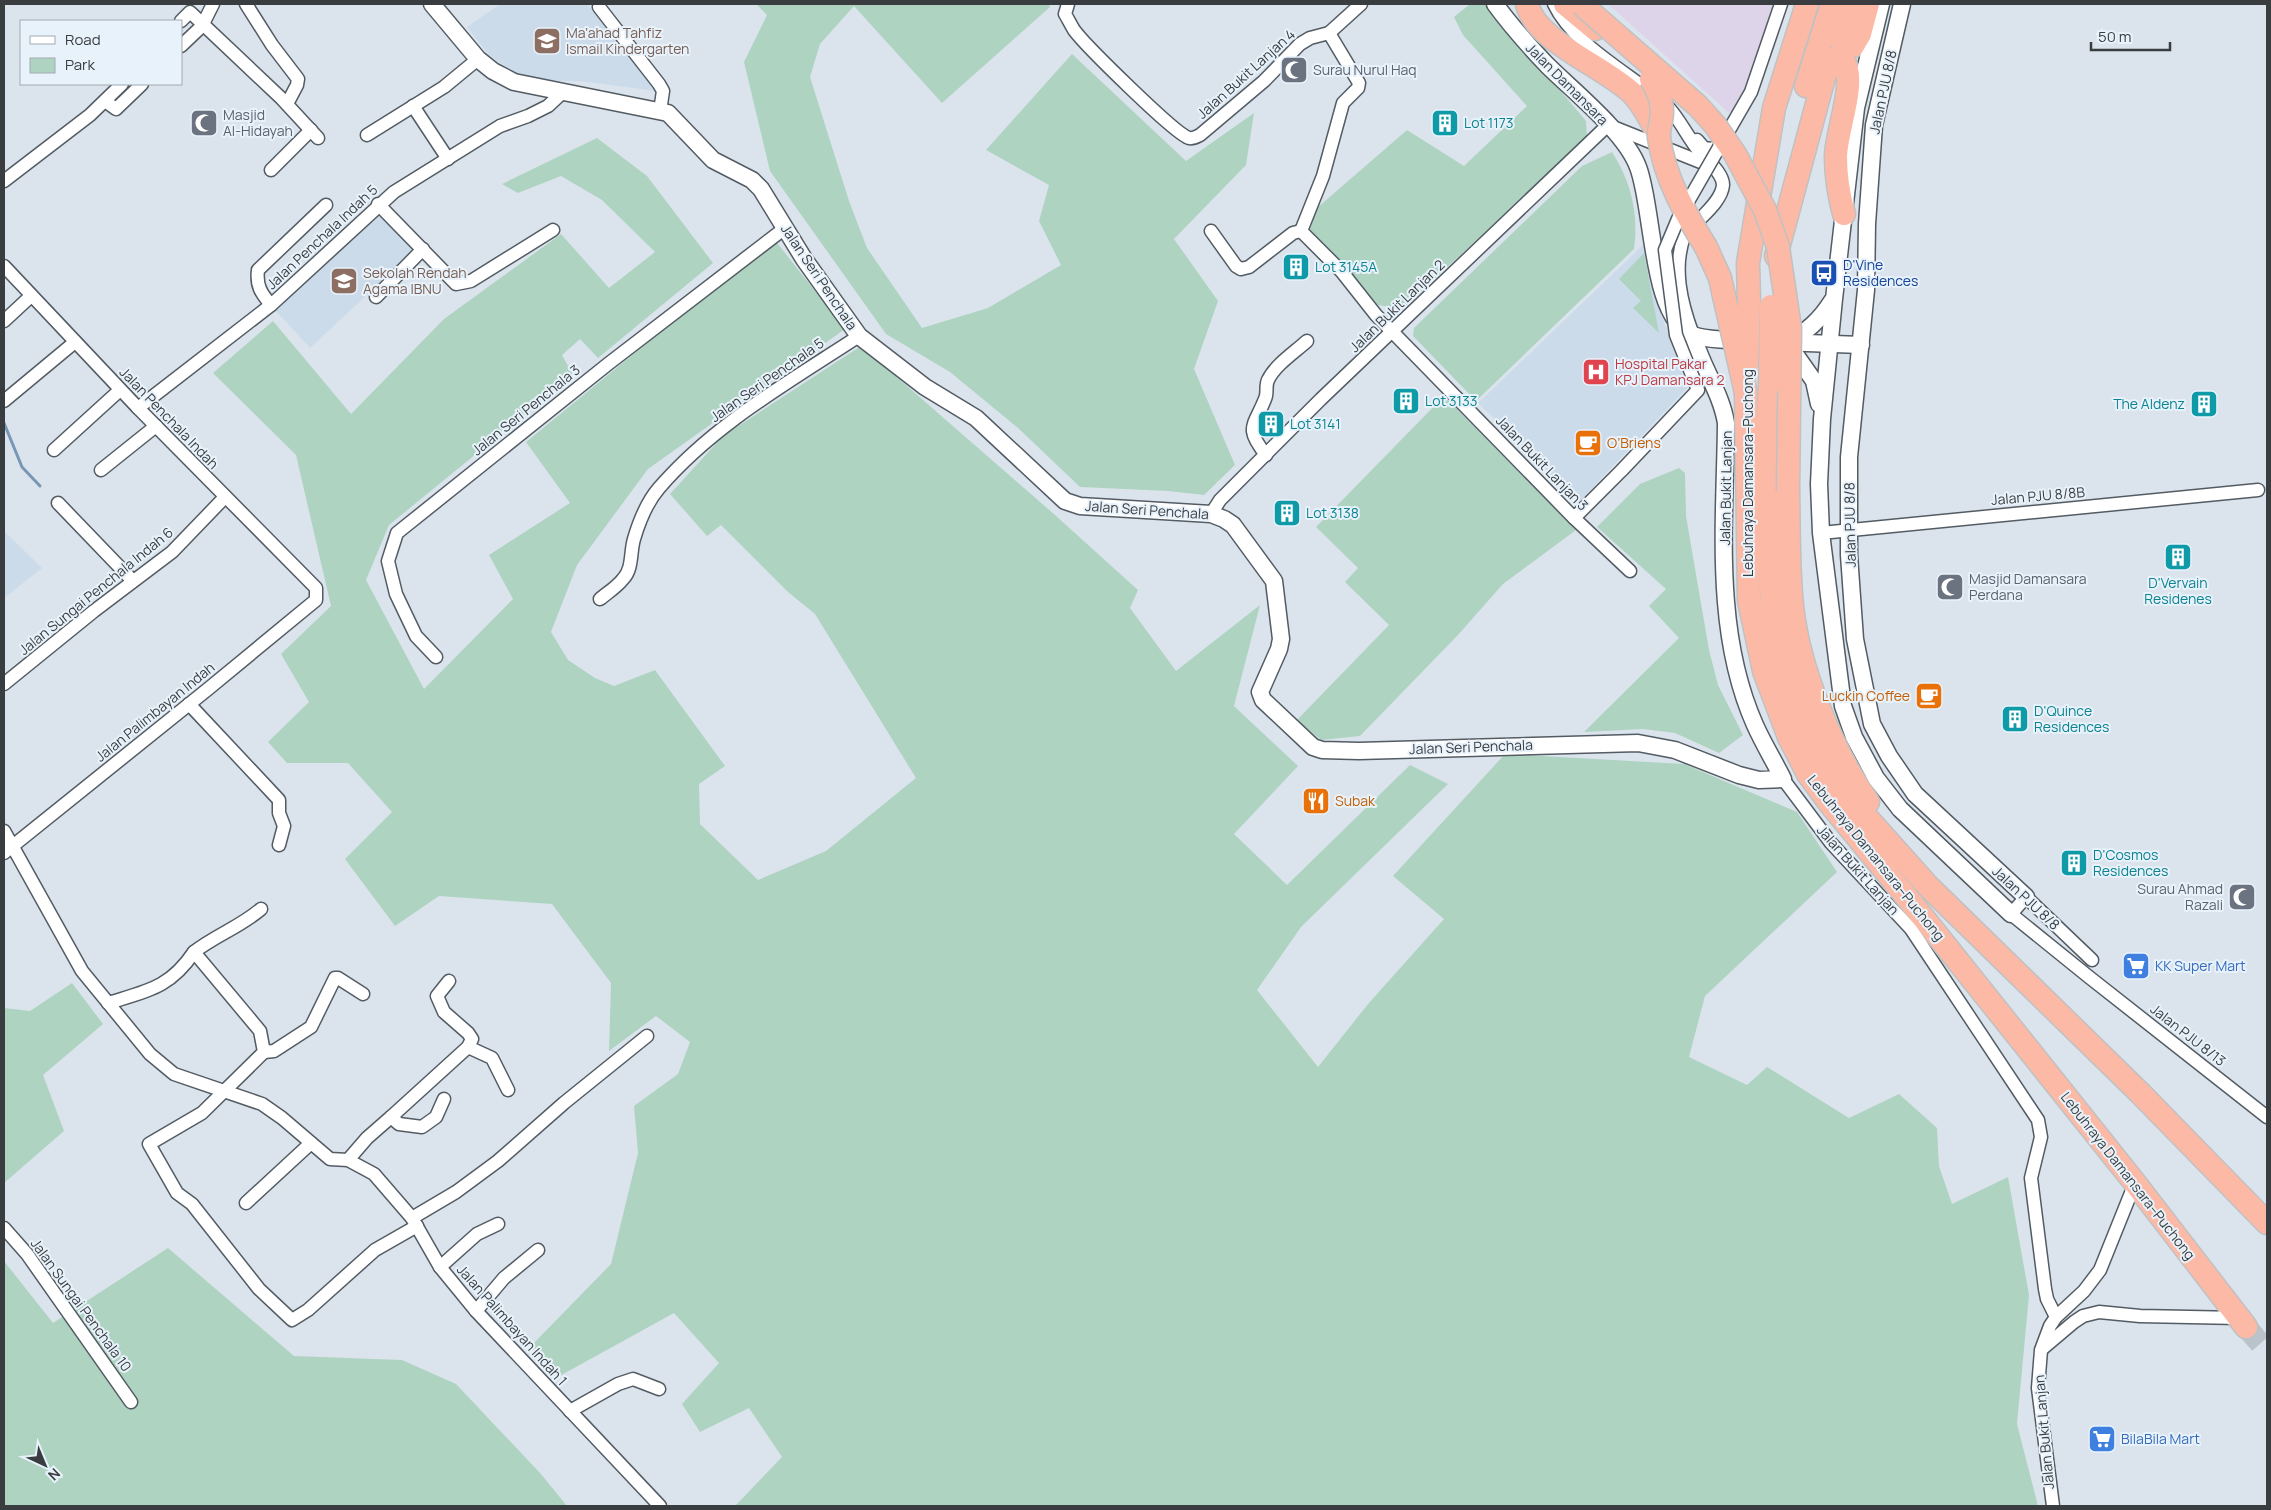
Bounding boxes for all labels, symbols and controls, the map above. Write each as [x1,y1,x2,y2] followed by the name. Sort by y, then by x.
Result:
[20,20,182,85] legend
[2091,20,2170,52] scale bar
[566,23,689,58] place label: Ma’ahad Tahfiz Ismail Kindergarten
[1193,24,1299,123] street label: Jalan Bukit Lanjan 4
[532,26,562,56] school or university icon: Ma’ahad Tahfiz Ismail Kindergarten
[2098,26,2132,47] text: 50 m
[65,29,101,50] text: Road
[1522,38,1613,129] street label: Jalan Damansara
[1864,48,1901,136] street label: Jalan PJU 8/8
[65,54,95,75] text: Park
[1279,55,1309,85] mosque icon: Surau Nurul Haq
[1313,60,1417,79] place label: Surau Nurul Haq
[223,105,293,140] place label: Masjid Al-Hidayah
[189,108,219,138] mosque icon: Masjid Al-Hidayah
[1430,108,1460,138] building icon: Lot 1173
[1464,113,1514,132] place label: Lot 1173
[262,180,381,293] street label: Jalan Penchala Indah 5
[777,220,862,333] street label: Jalan Seri Penchala
[1281,252,1311,282] building icon: Lot 3145A
[1345,255,1448,356] street label: Jalan Bukit Lanjan 2
[1843,255,1918,290] place label: D'Vine Residences
[1315,257,1377,276] place label: Lot 3145A
[1809,258,1839,288] bus stop icon: D'Vine Residences
[363,263,467,298] place label: Sekolah Rendah Agama IBNU
[329,266,359,296] school or university icon: Sekolah Rendah Agama IBNU
[706,333,827,426] street label: Jalan Seri Penchala 5
[1615,354,1724,389] place label: Hospital Pakar KPJ Damansara 2
[1581,357,1611,387] hospital icon: Hospital Pakar KPJ Damansara 2
[467,360,584,459] street label: Jalan Seri Penchala 3
[116,363,223,473] street label: Jalan Penchala Indah
[1738,369,1757,577] street label: Lebuhraya Damansara–Puchong
[1391,386,1421,416] building icon: Lot 3133
[2189,389,2219,419] building icon: The Aldenz
[1425,391,1478,410] place label: Lot 3133
[2113,394,2185,413] place label: The Aldenz
[1256,409,1286,439] building icon: Lot 3141
[1492,411,1593,514] street label: Jalan Bukit Lanjan 3
[1290,414,1341,433] place label: Lot 3141
[1573,428,1603,458] cafe icon: O’Briens
[1715,430,1736,546] street label: Jalan Bukit Lanjan
[1607,433,1661,452] place label: O’Briens
[1839,482,1860,568] street label: Jalan PJU 8/8
[1990,482,2086,509] street label: Jalan PJU 8/8B
[1085,496,1209,523] street label: Jalan Seri Penchala
[1272,498,1302,528] building icon: Lot 3138
[1306,503,1359,522] place label: Lot 3138
[14,522,177,659] street label: Jalan Sungai Penchala Indah 6
[2163,542,2193,572] building icon: D'Vervain Residenes
[1969,569,2087,604] place label: Masjid Damansara Perdana
[1935,572,1965,602] mosque icon: Masjid Damansara Perdana
[2144,573,2212,608] place label: D'Vervain Residenes
[91,658,218,766] street label: Jalan Palimbayan Indah
[1914,681,1944,711] cafe icon: Luckin Coffee
[1822,686,1910,705] place label: Luckin Coffee
[2034,701,2109,736] place label: D'Quince Residences
[2000,704,2030,734] building icon: D'Quince Residences
[1409,735,1533,758] street label: Jalan Seri Penchala
[1804,771,1949,945] street label: Lebuhraya Damansara–Puchong
[1301,786,1331,816] restaurant icon: Subak
[1335,791,1376,810] place label: Subak
[1813,821,1904,919] street label: Jalan Bukit Lanjan
[2093,845,2168,880] place label: D'Cosmos Residences
[2059,848,2089,878] building icon: D'Cosmos Residences
[1989,862,2064,934] street label: Jalan PJU 8/8
[2137,879,2223,914] place label: Surau Ahmad Razali
[2227,882,2257,912] mosque icon: Surau Ahmad Razali
[2121,951,2151,981] supermarket icon: KK Super Mart
[2155,956,2246,975] place label: KK Super Mart
[2147,999,2230,1070] street label: Jalan PJU 8/13
[2057,1088,2200,1264] street label: Lebuhraya Damansara–Puchong
[27,1234,136,1375] street label: Jalan Sungai Penchala 10
[453,1260,572,1389] street label: Jalan Palimbayan Indah 1
[2029,1374,2058,1490] street label: Jalan Bukit Lanjan
[2087,1424,2117,1454] supermarket icon: BilaBila Mart
[2121,1429,2200,1448] place label: BilaBila Mart
[20,1440,70,1490] north arrow
[44,1464,65,1485] text: N

